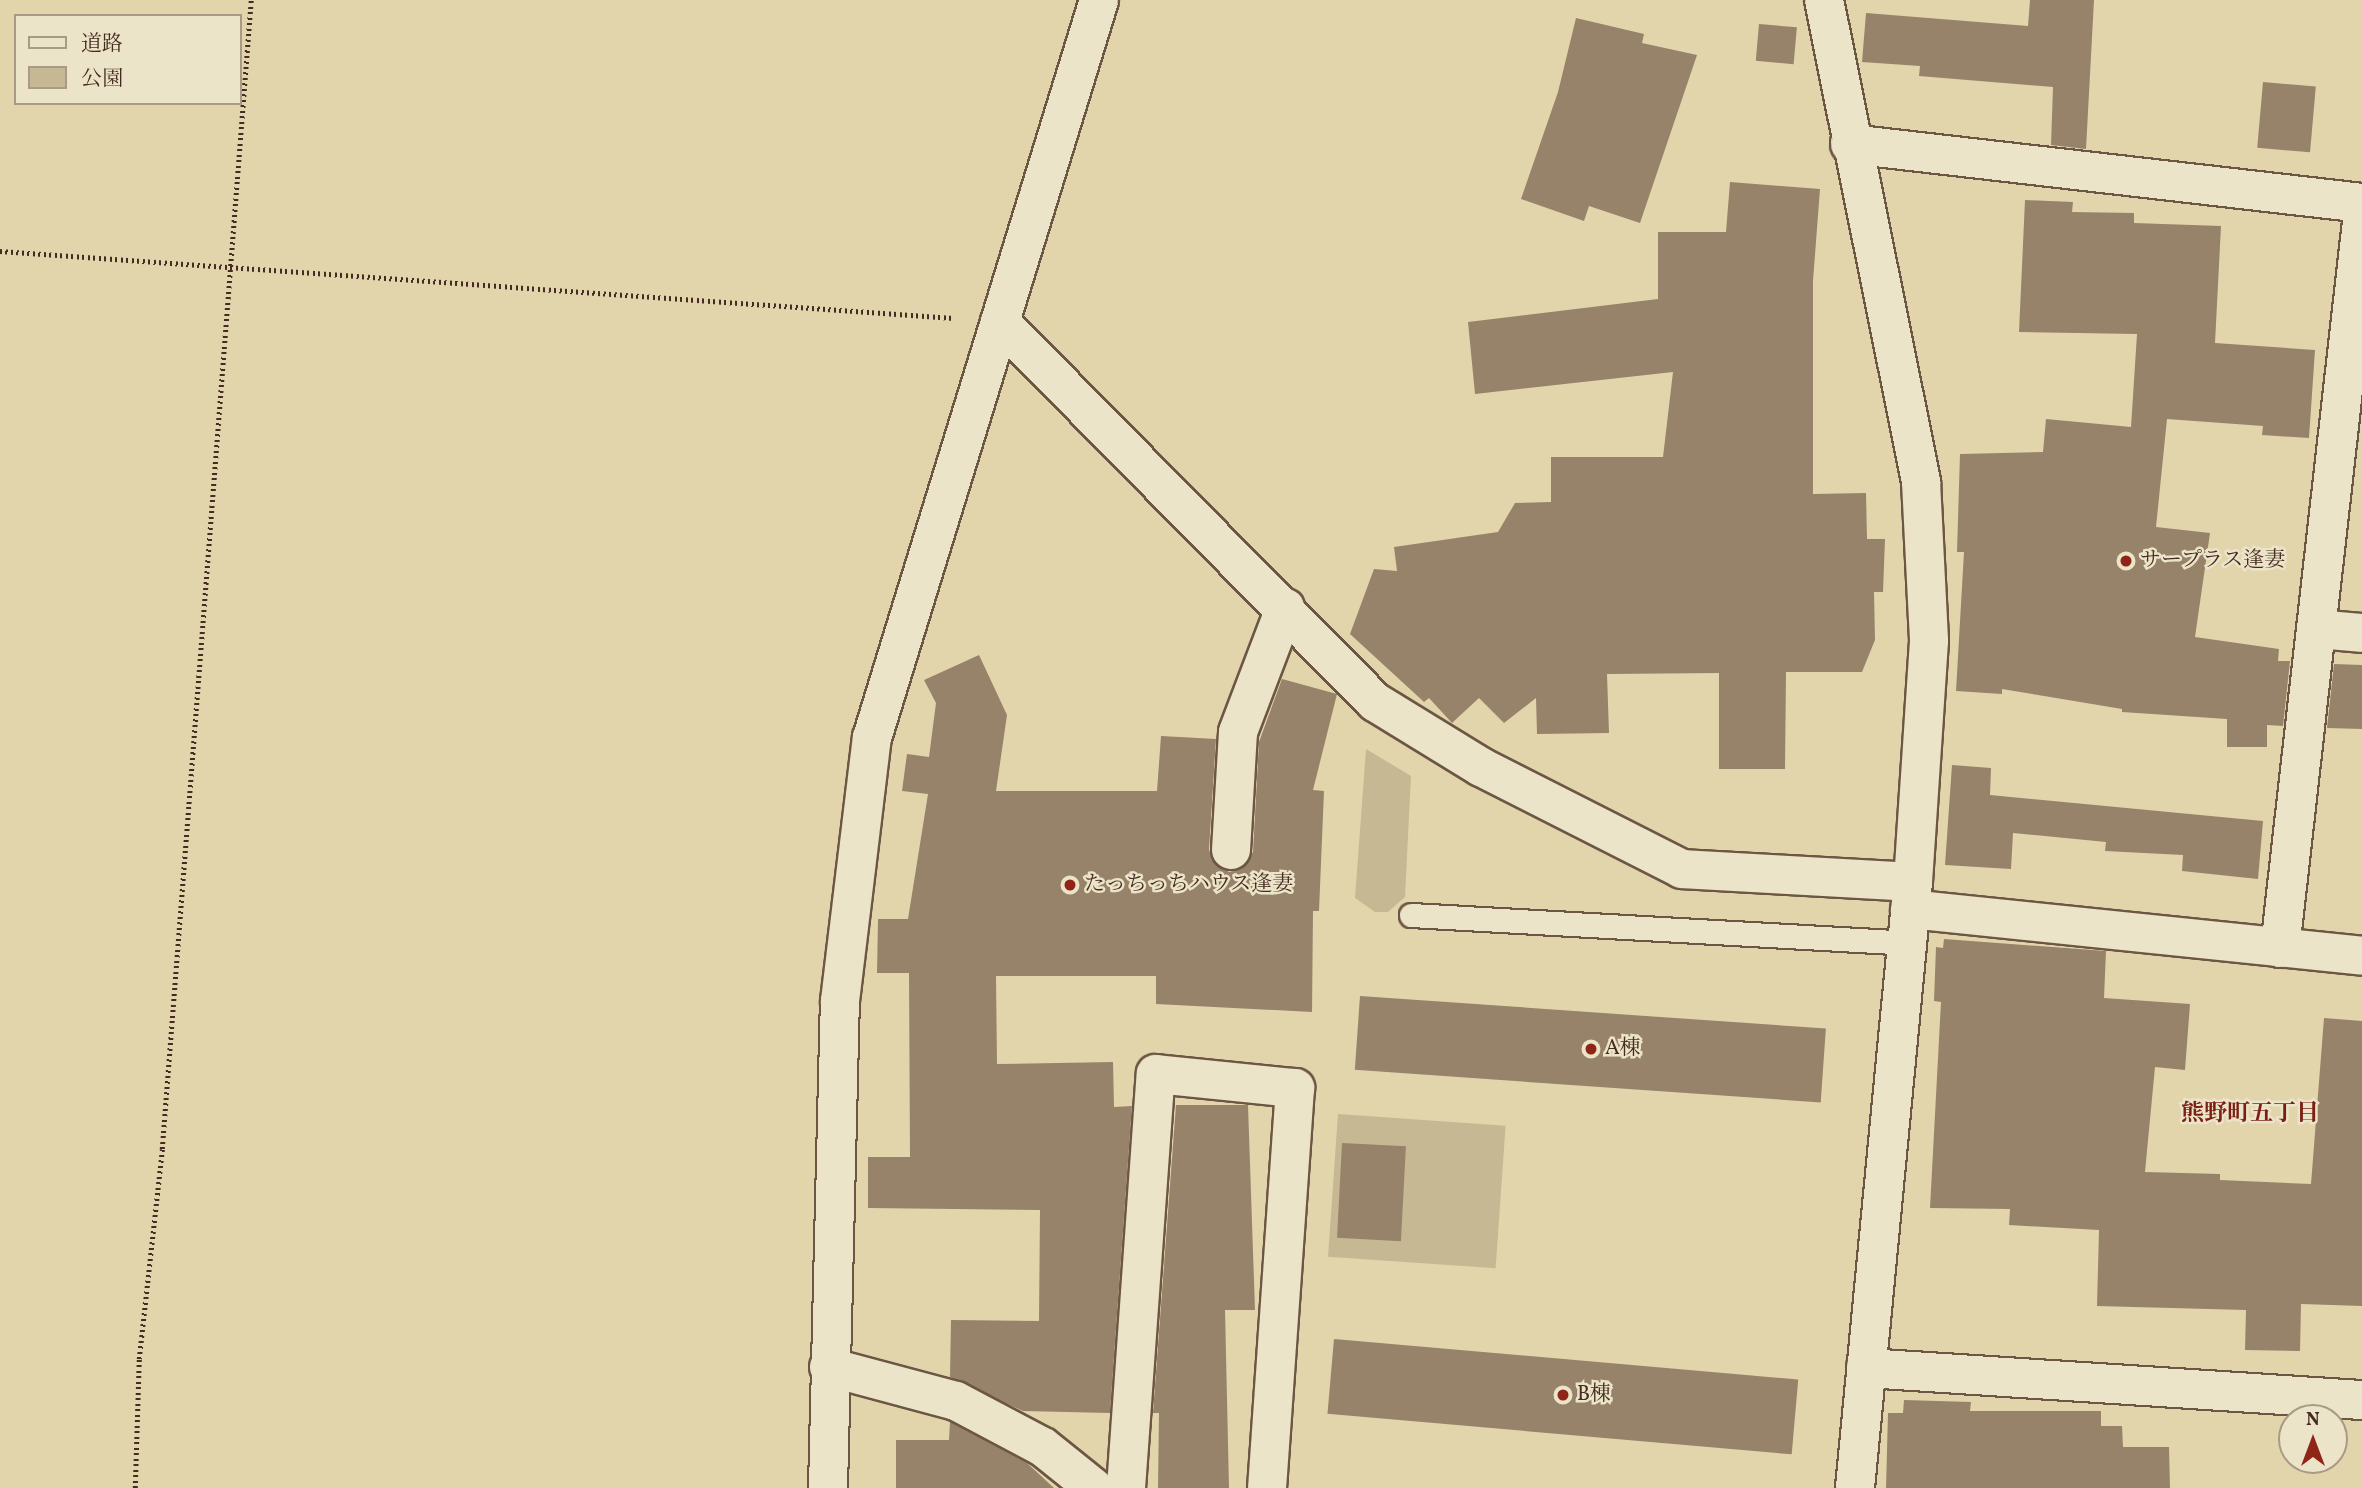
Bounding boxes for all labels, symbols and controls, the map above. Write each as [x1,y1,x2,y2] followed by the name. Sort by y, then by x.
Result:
[14,14,242,105] legend
[81,30,123,59] text: 道路
[81,65,123,94] text: 公園
[2140,548,2287,574] place label: サープラス逢妻
[2118,553,2134,569] marker: サープラス逢妻
[1084,872,1294,898] place label: たっちっちハウス逢妻
[1062,877,1078,893] marker: たっちっちハウス逢妻
[1605,1036,1641,1062] place label: A棟
[1583,1041,1599,1057] marker: A棟
[2181,1100,2319,1128] district label: 熊野町五丁目
[1577,1382,1611,1408] place label: B棟
[1555,1387,1571,1403] marker: B棟
[2278,1404,2348,1474] north arrow
[2306,1407,2320,1433] text: N

